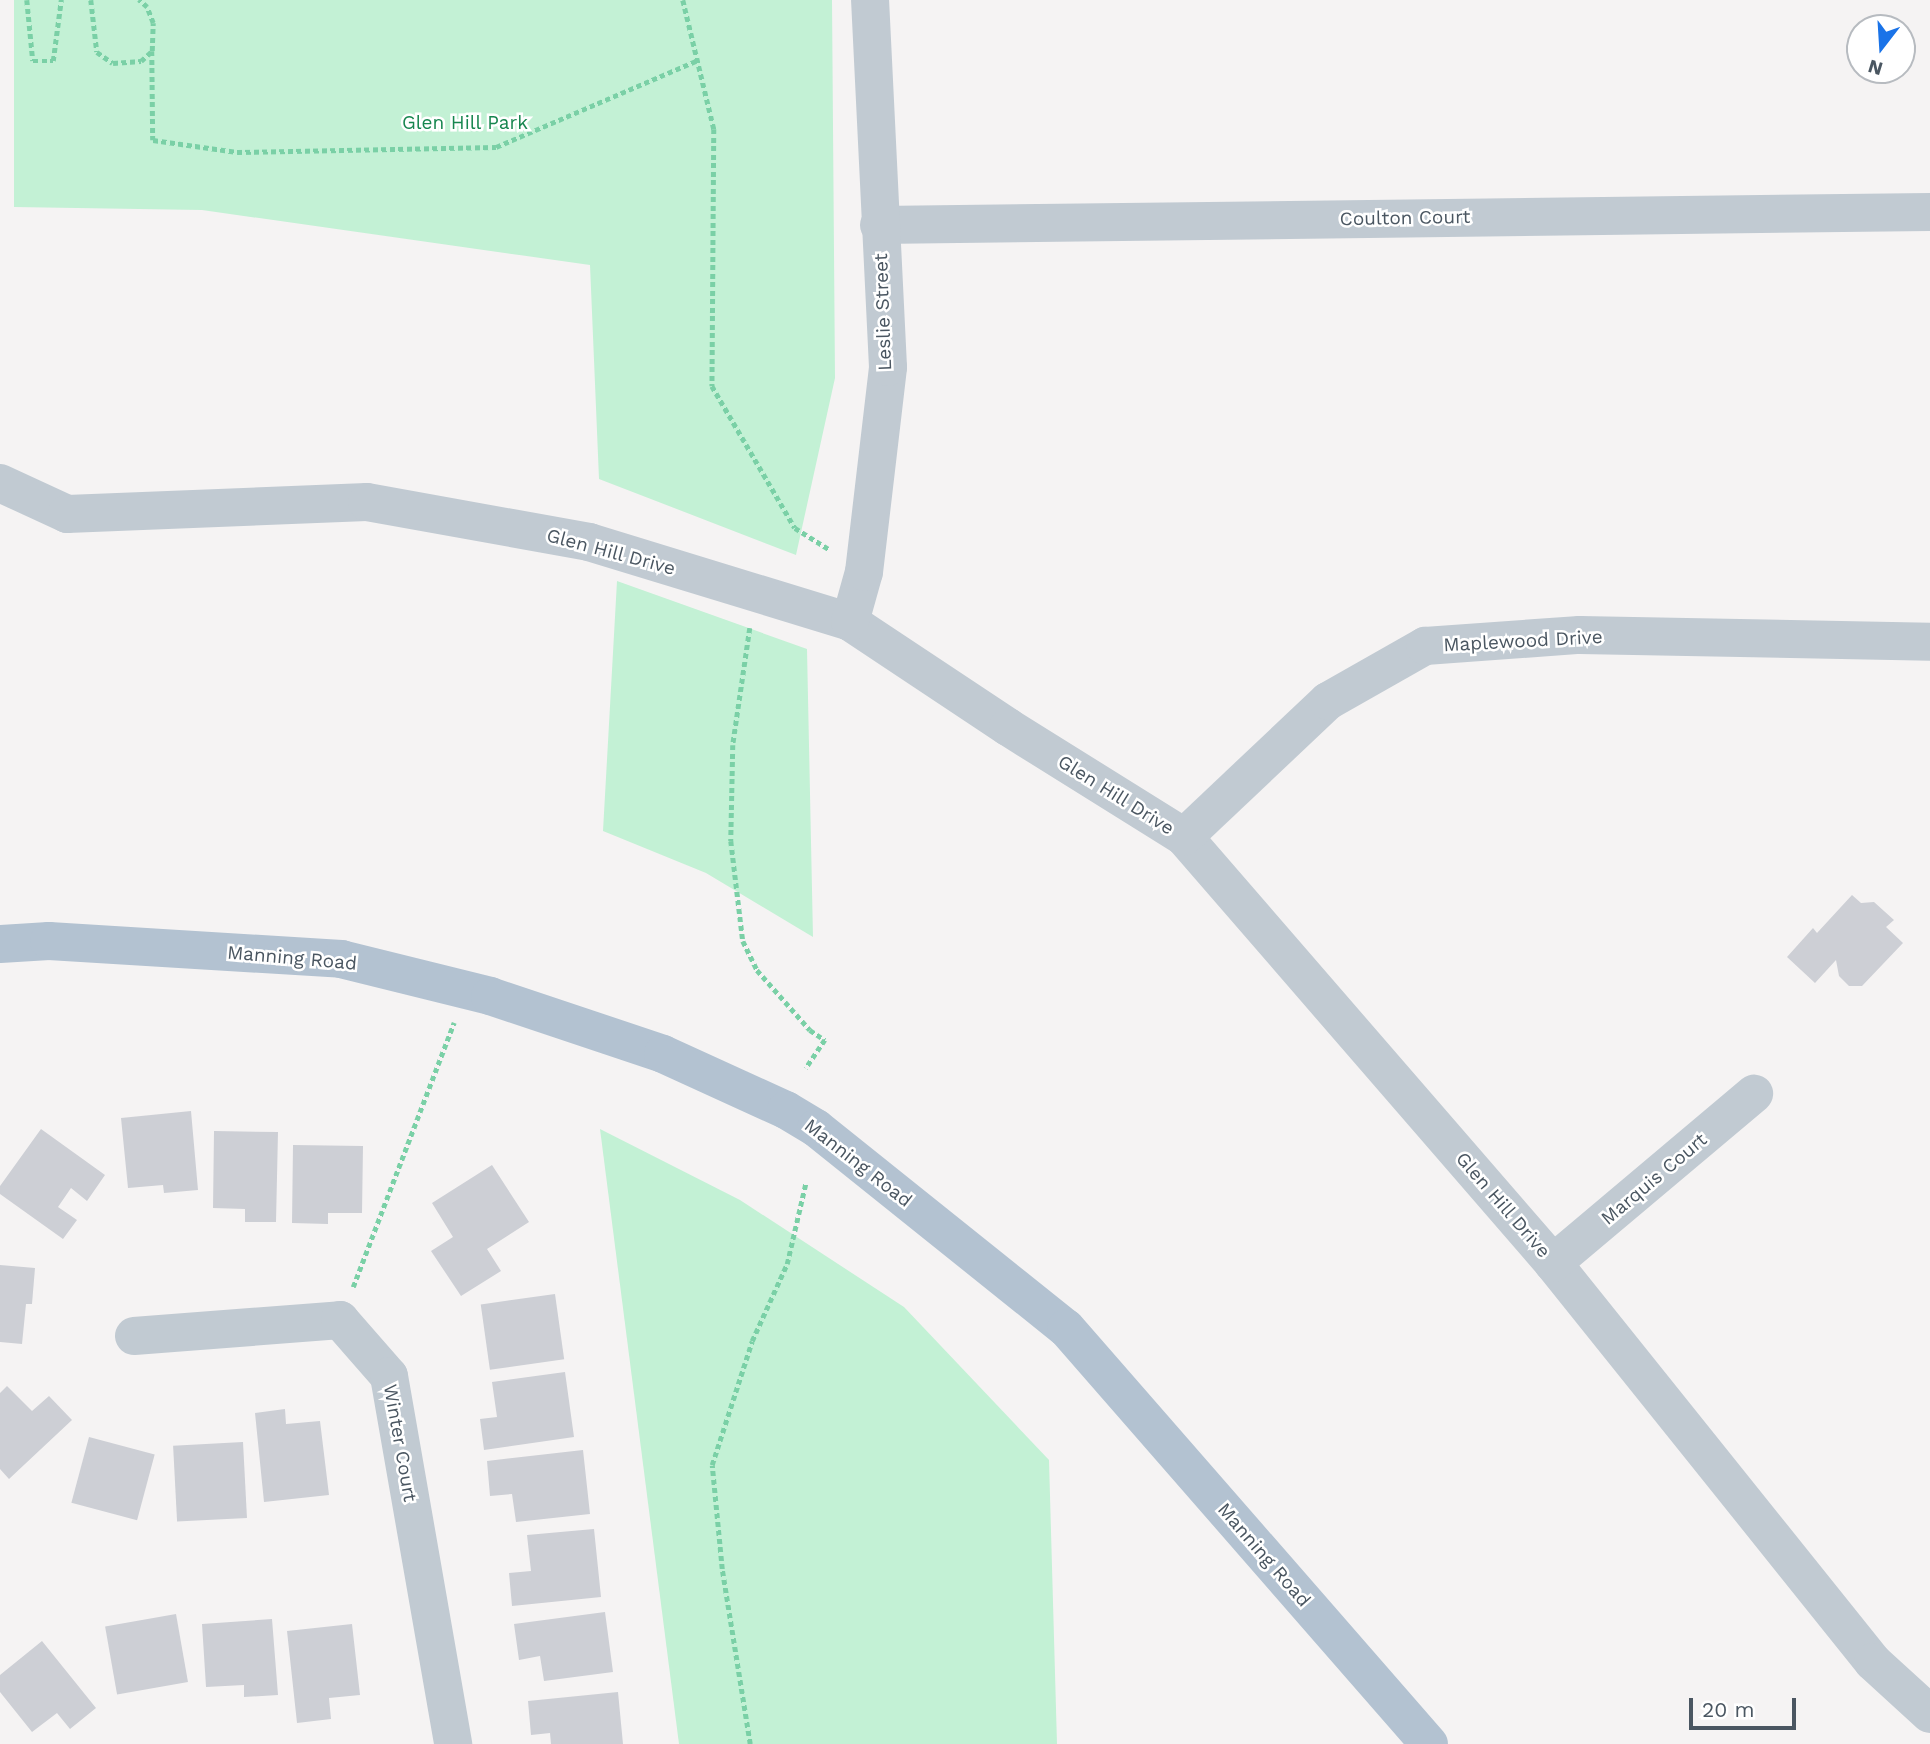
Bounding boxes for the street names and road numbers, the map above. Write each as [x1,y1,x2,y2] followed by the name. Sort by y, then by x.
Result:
[1340,205,1470,231] street label: Coulton Court
[870,253,896,371] street label: Leslie Street
[544,524,678,580] street label: Glen Hill Drive
[1443,625,1603,657] street label: Maplewood Drive
[1054,750,1178,840] street label: Glen Hill Drive
[226,941,358,975] street label: Manning Road
[800,1114,916,1212] street label: Manning Road
[1597,1128,1711,1230] street label: Marquis Court
[1451,1147,1555,1263] street label: Glen Hill Drive
[378,1382,422,1504] street label: Winter Court
[1213,1498,1315,1612] street label: Manning Road

